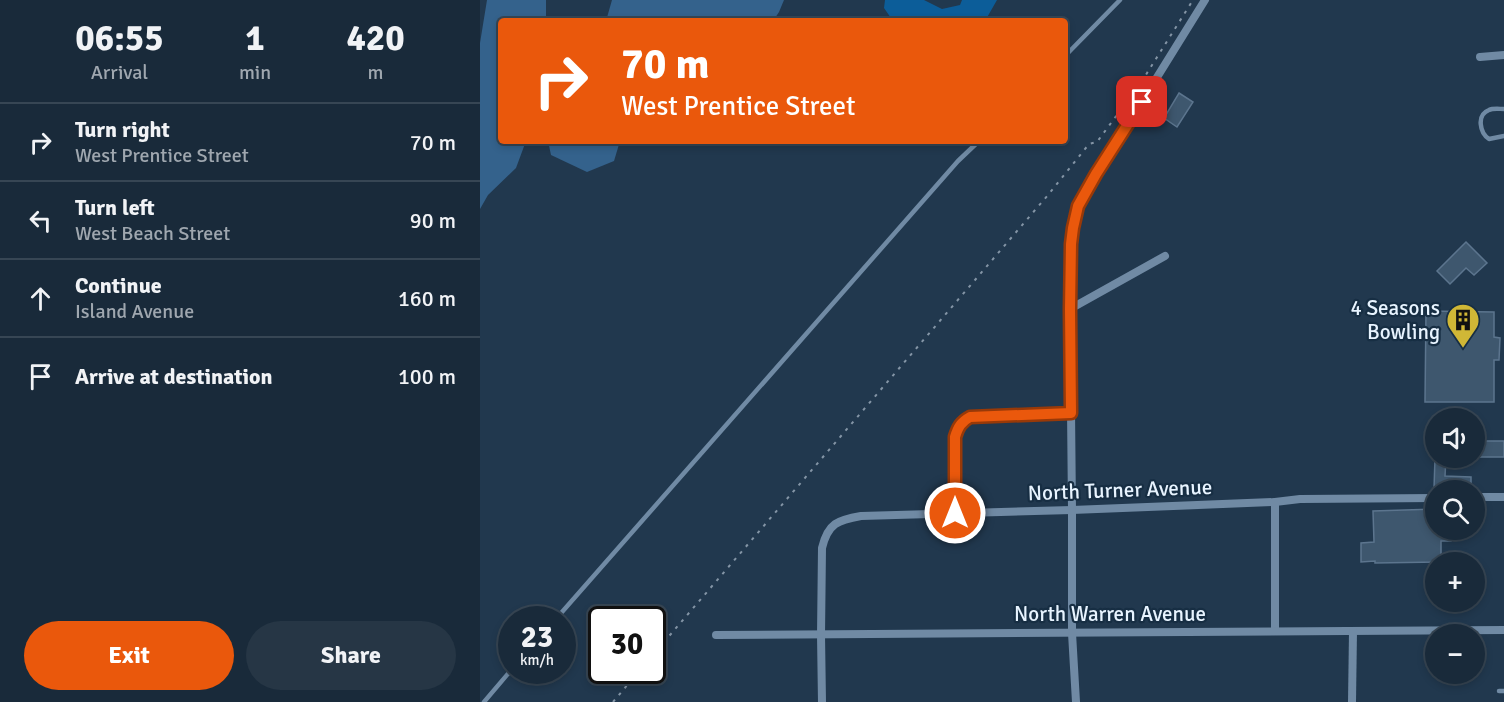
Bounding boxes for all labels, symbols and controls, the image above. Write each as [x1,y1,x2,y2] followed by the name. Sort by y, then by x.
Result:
[75,16,164,61] text: 06:55
[245,16,265,61] text: 1
[346,16,405,61] text: 420
[621,39,710,90] text: 70 m
[522,42,600,120] icon: right
[91,60,148,85] text: Arrival
[239,60,271,85] text: min
[368,60,384,85] text: m
[1116,76,1167,127] pin
[1125,85,1158,118] icon: arrive
[621,90,856,123] text: West Prentice Street
[75,116,170,143] text: Turn right
[24,126,57,159] icon: right
[410,129,456,156] text: 70 m
[75,143,249,168] text: West Prentice Street
[75,194,155,221] text: Turn left
[24,204,57,237] icon: left
[410,207,456,234] text: 90 m
[75,221,230,246] text: West Beach Street
[75,272,162,299] text: Continue
[24,282,57,315] icon: ahead
[398,285,456,312] text: 160 m
[1350,295,1440,345] place label: 4 Seasons Bowling
[75,299,194,324] text: Island Avenue
[1445,302,1481,349] building icon: 4 Seasons Bowling
[24,360,57,393] icon: arrive
[75,363,272,390] text: Arrive at destination
[398,363,456,390] text: 100 m
[1425,408,1485,684] map controls
[1425,408,1485,468] button: sound
[1027,474,1213,506] street label: North Turner Avenue
[1425,480,1485,540] button: search
[923,481,987,545] position arrow
[1425,552,1485,612] button: +
[1014,601,1206,627] street label: North Warren Avenue
[588,606,666,684] speed limit sign: 30
[521,619,553,656] text: 23
[24,621,234,690] button: Exit
[246,621,456,690] button: Share
[1425,624,1485,684] button: −
[520,651,554,669] text: km/h

